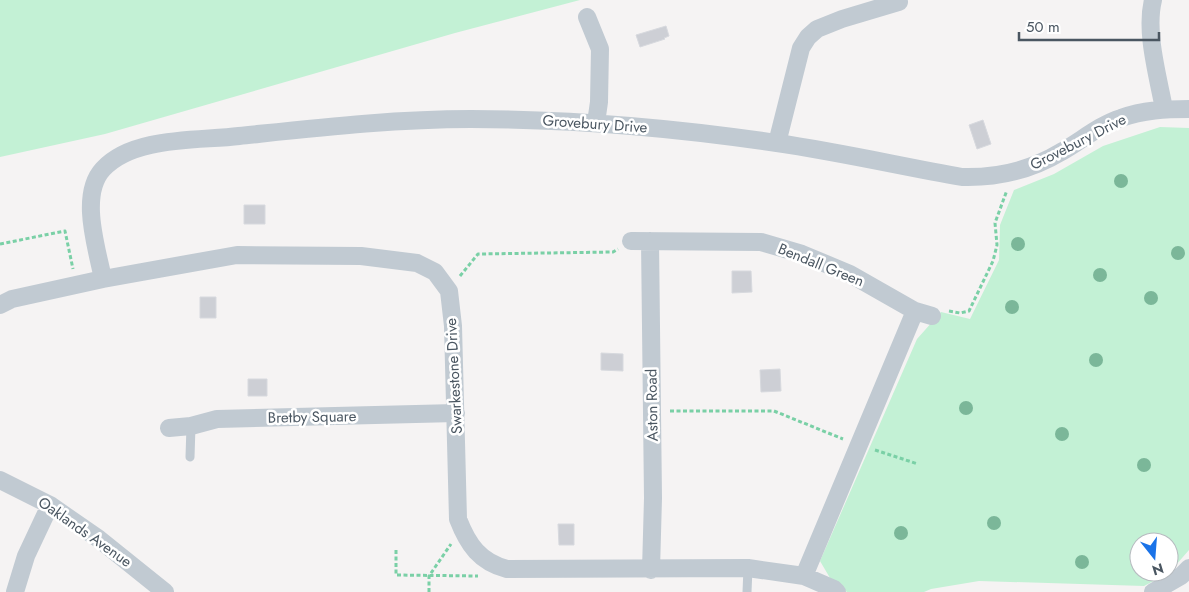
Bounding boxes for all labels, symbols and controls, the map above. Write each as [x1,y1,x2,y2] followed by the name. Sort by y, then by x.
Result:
[1019,10,1159,42] scale bar
[1026,16,1060,38] text: 50 m
[1026,108,1130,176] street label: Grovebury Drive
[542,109,648,139] street label: Grovebury Drive
[775,238,867,292] street label: Bendall Green
[440,317,468,435] street label: Swarkestone Drive
[640,369,664,441] street label: Aston Road
[268,405,357,429] street label: Bretby Square
[34,491,137,573] street label: Oaklands Avenue
[1129,532,1179,582] north arrow
[1150,558,1166,581] text: N

